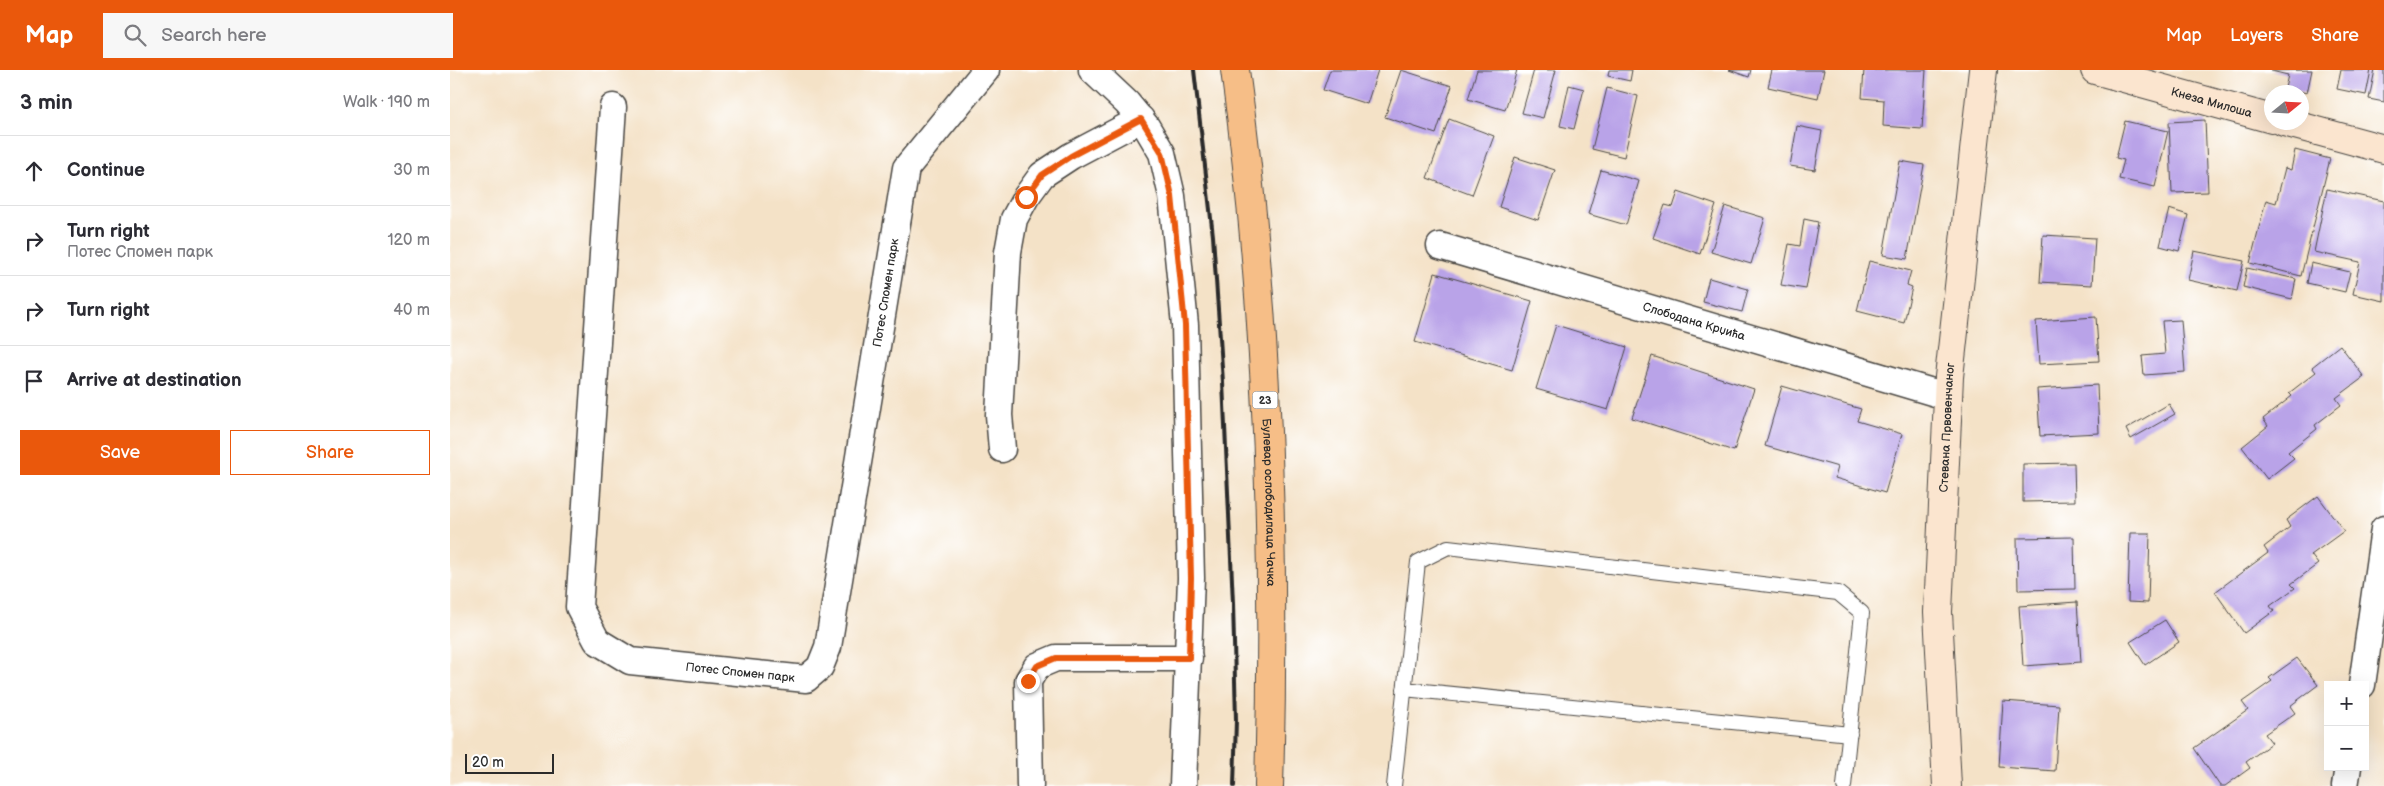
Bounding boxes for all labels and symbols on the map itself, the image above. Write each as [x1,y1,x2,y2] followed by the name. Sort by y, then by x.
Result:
[2169,84,2254,121] street label: Кнеза Милоша
[2264,85,2309,130] north arrow
[1015,186,1038,209] route start
[870,237,902,348] street label: Потес Спомен парк
[1641,300,1747,344] street label: Слободана Крџића
[1937,361,1959,493] street label: Стевана Првовенчаног
[1252,392,1278,408] road number: 23
[1259,418,1278,587] street label: Булевар ослободилаца Чачка
[685,660,796,686] street label: Потес Спомен парк
[1017,670,1040,693] route end
[465,751,554,774] scale bar

